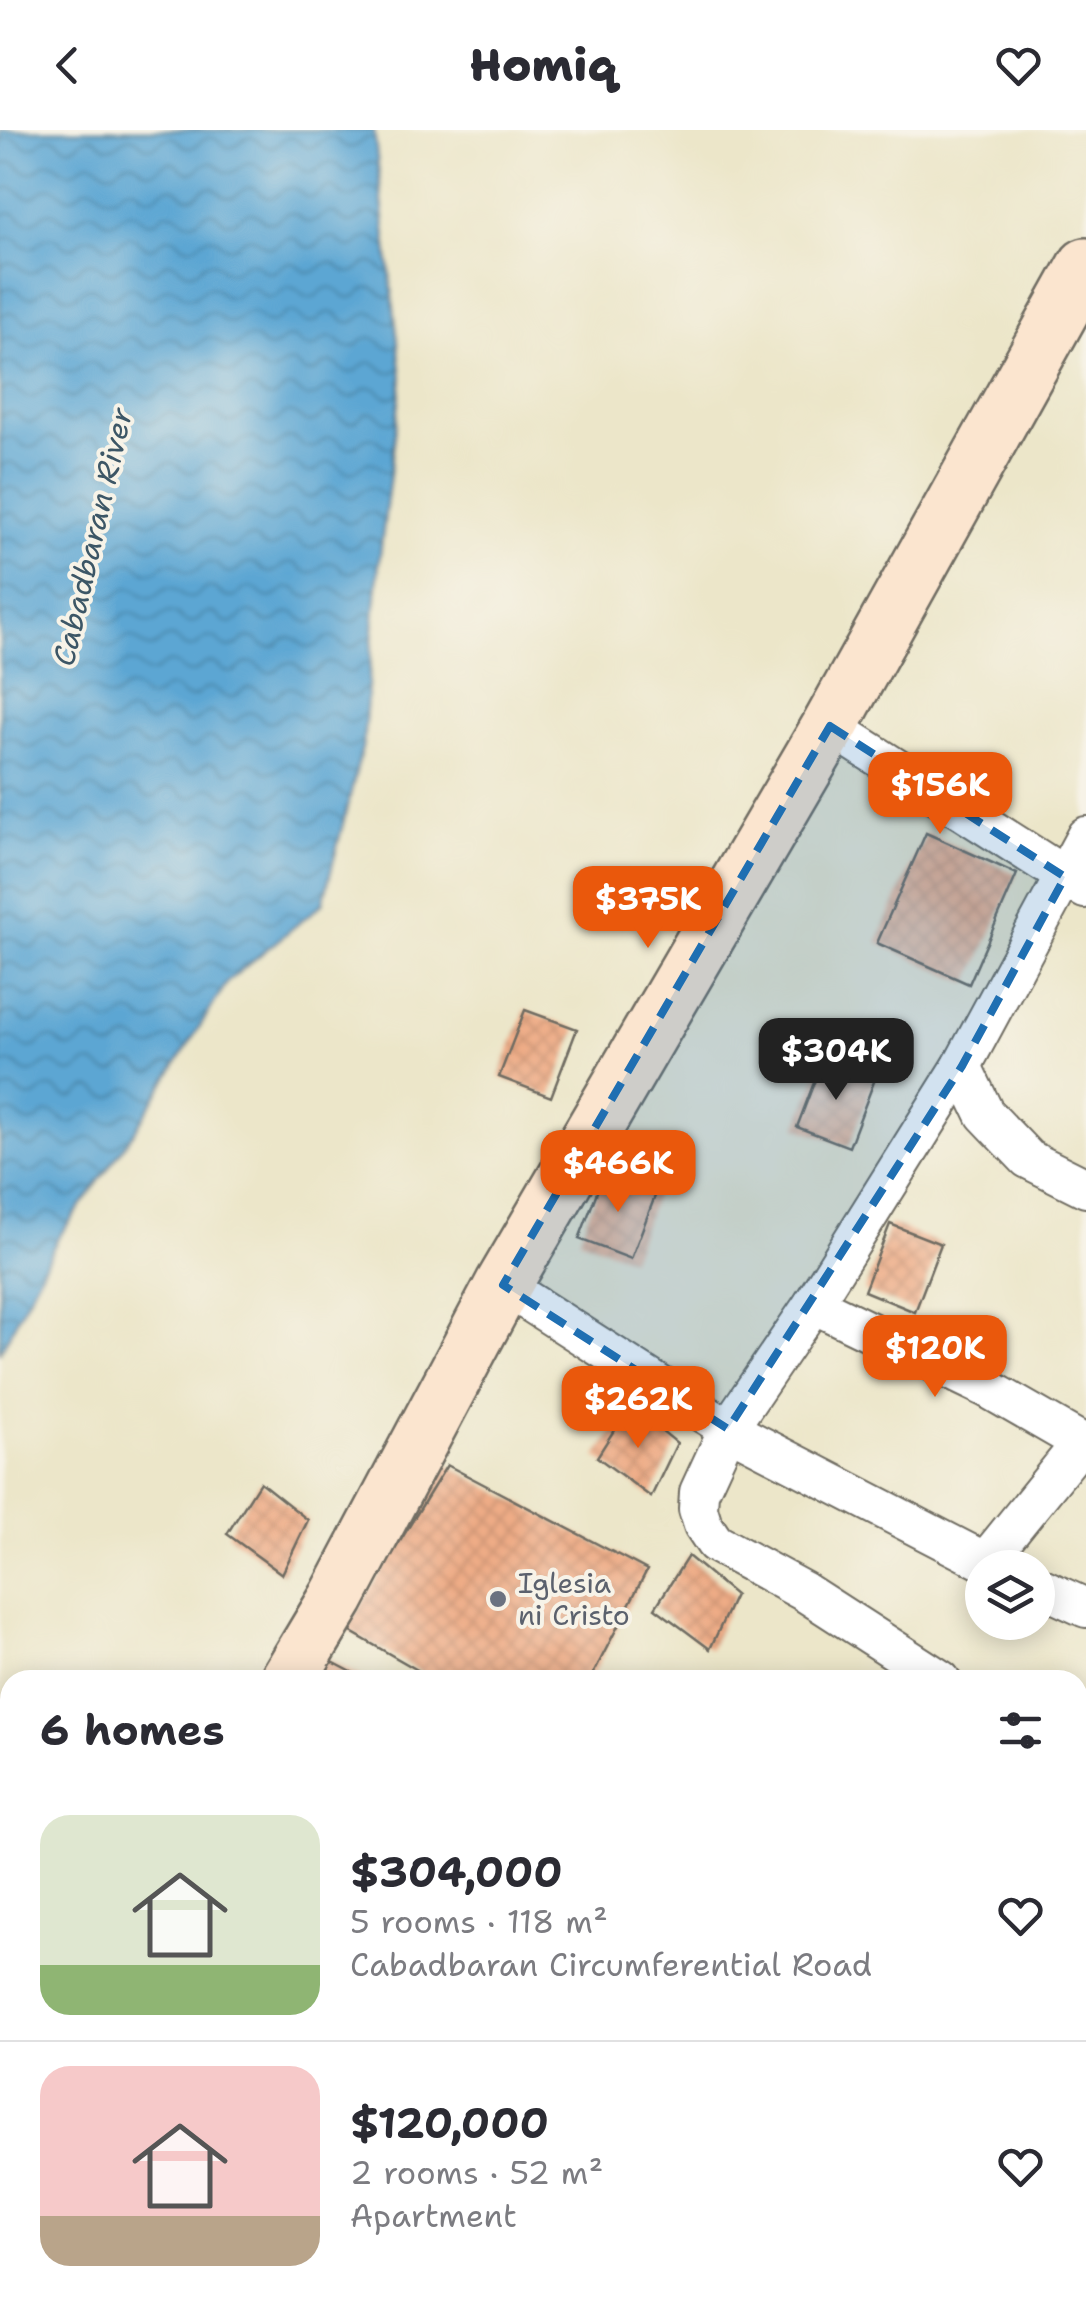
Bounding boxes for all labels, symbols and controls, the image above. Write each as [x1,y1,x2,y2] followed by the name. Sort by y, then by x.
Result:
[469,35,617,95] text: Homiq
[40,38,95,93] icon: back
[991,38,1046,93] icon: heart
[43,403,142,670] water label: Cabadbaran River
[870,752,1010,837] pin: $156K
[890,763,990,806] text: $156K
[578,866,718,951] pin: $375K
[595,877,701,920] text: $375K
[766,1018,906,1103] pin: $304K
[781,1029,891,1072] text: $304K
[548,1130,688,1215] pin: $466K
[563,1141,673,1184] text: $466K
[865,1315,1005,1400] pin: $120K
[885,1326,985,1369] text: $120K
[568,1366,708,1451] pin: $262K
[584,1377,692,1420] text: $262K
[965,1550,1055,1640] map controls
[965,1550,1055,1640] button: layers
[518,1564,630,1634] place label: Iglesia ni Cristo
[487,1588,509,1610] marker: Iglesia ni Cristo
[40,1702,225,1758] text: 6 homes
[993,1703,1048,1758] icon: filters
[350,1844,563,1900] text: $304,000
[120,1855,240,1975] icon: home
[993,1888,1048,1943] icon: heart
[350,1900,608,1943] text: 5 rooms · 118 m²
[350,1943,872,1986] text: Cabadbaran Circumferential Road
[350,2095,549,2151] text: $120,000
[120,2106,240,2226] icon: home
[993,2139,1048,2194] icon: heart
[350,2151,603,2194] text: 2 rooms · 52 m²
[350,2194,517,2237] text: Apartment

